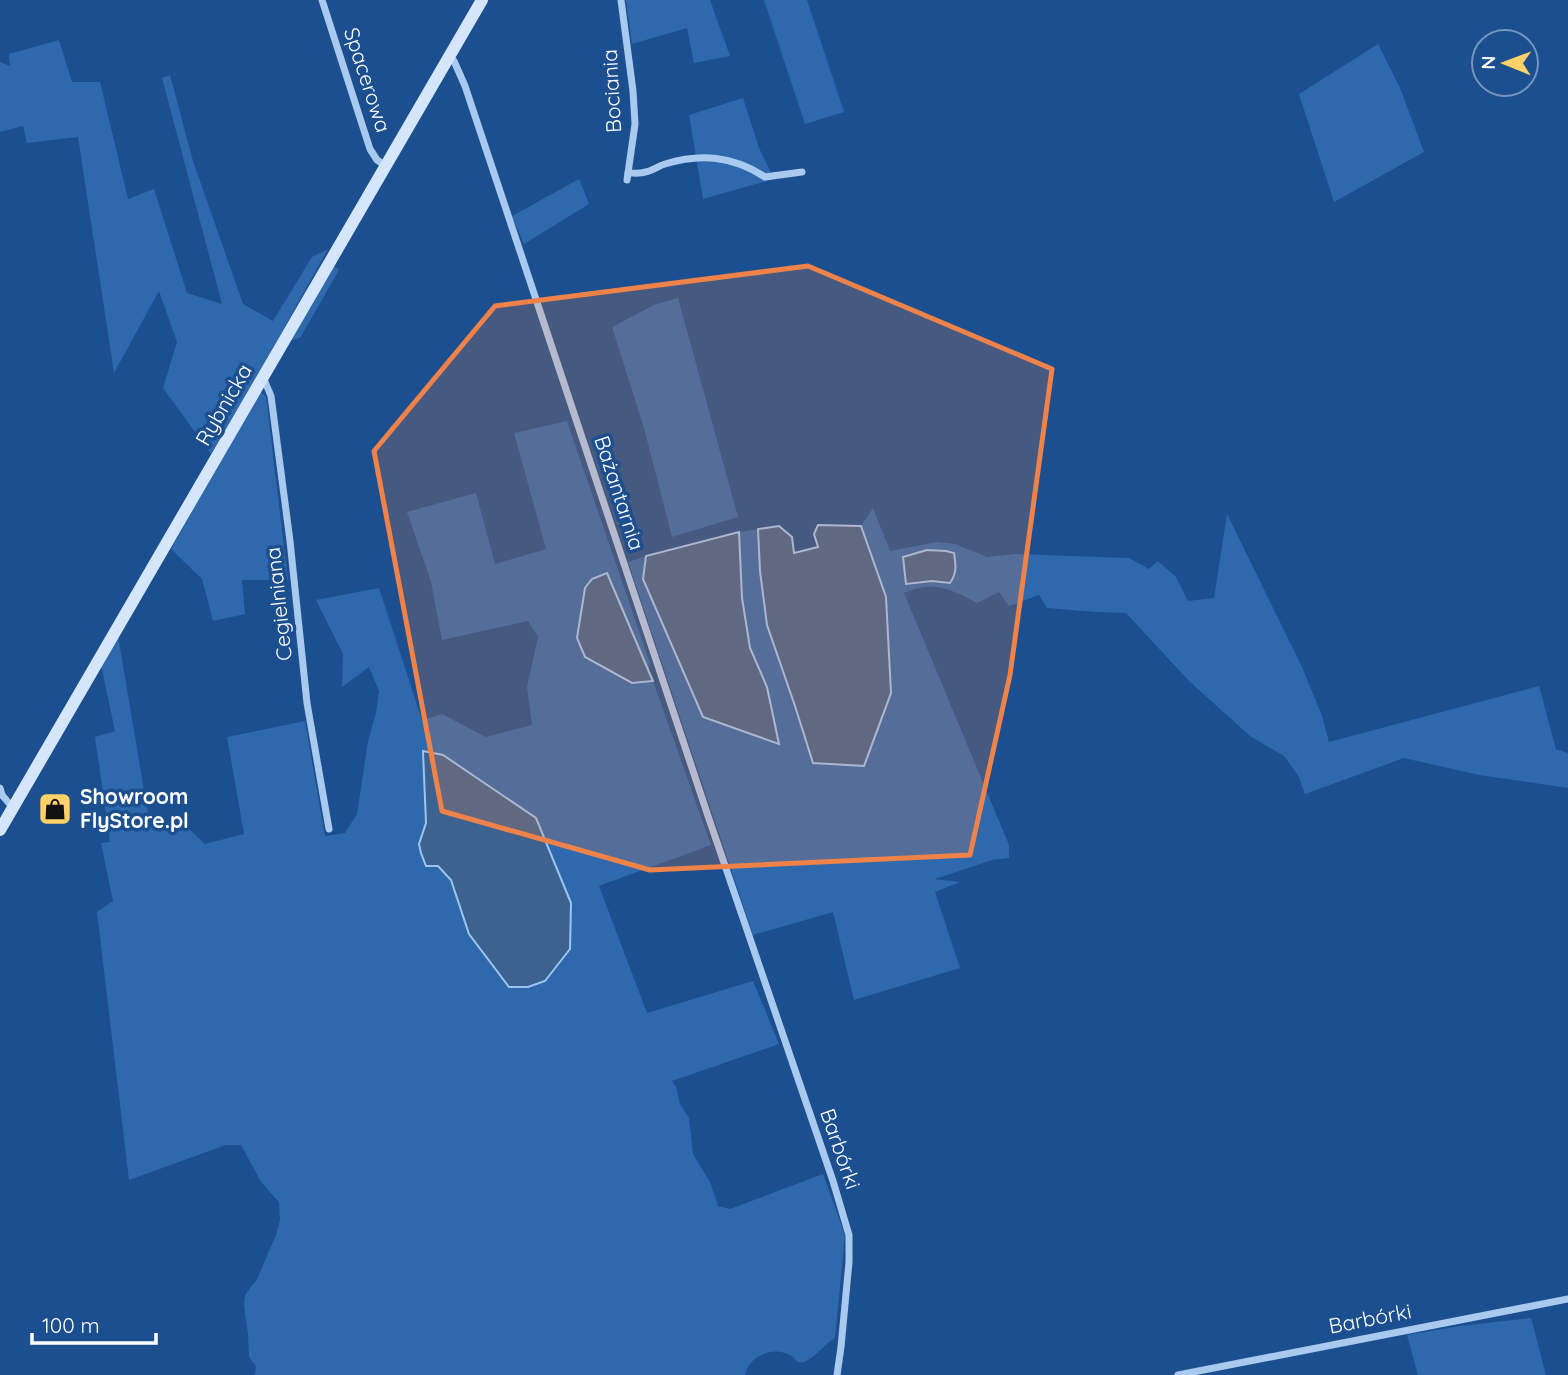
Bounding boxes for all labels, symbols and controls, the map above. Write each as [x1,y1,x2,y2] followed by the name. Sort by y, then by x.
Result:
[339,24,397,135] street label: Spacerowa
[1470,28,1540,98] north arrow
[596,49,626,134] street label: Bociania
[1476,56,1500,70] text: N
[189,359,257,450] street label: Rybnicka
[589,432,651,553] street label: Bażantarnia
[259,546,297,662] street label: Cegielniana
[80,783,189,833] place label: Showroom FlyStore.pl
[36,790,74,828] shop icon: Showroom FlyStore.pl
[815,1105,867,1192] street label: Barbórki
[1326,1297,1413,1339] street label: Barbórki
[32,1302,156,1346] scale bar
[42,1312,100,1338] text: 100 m

